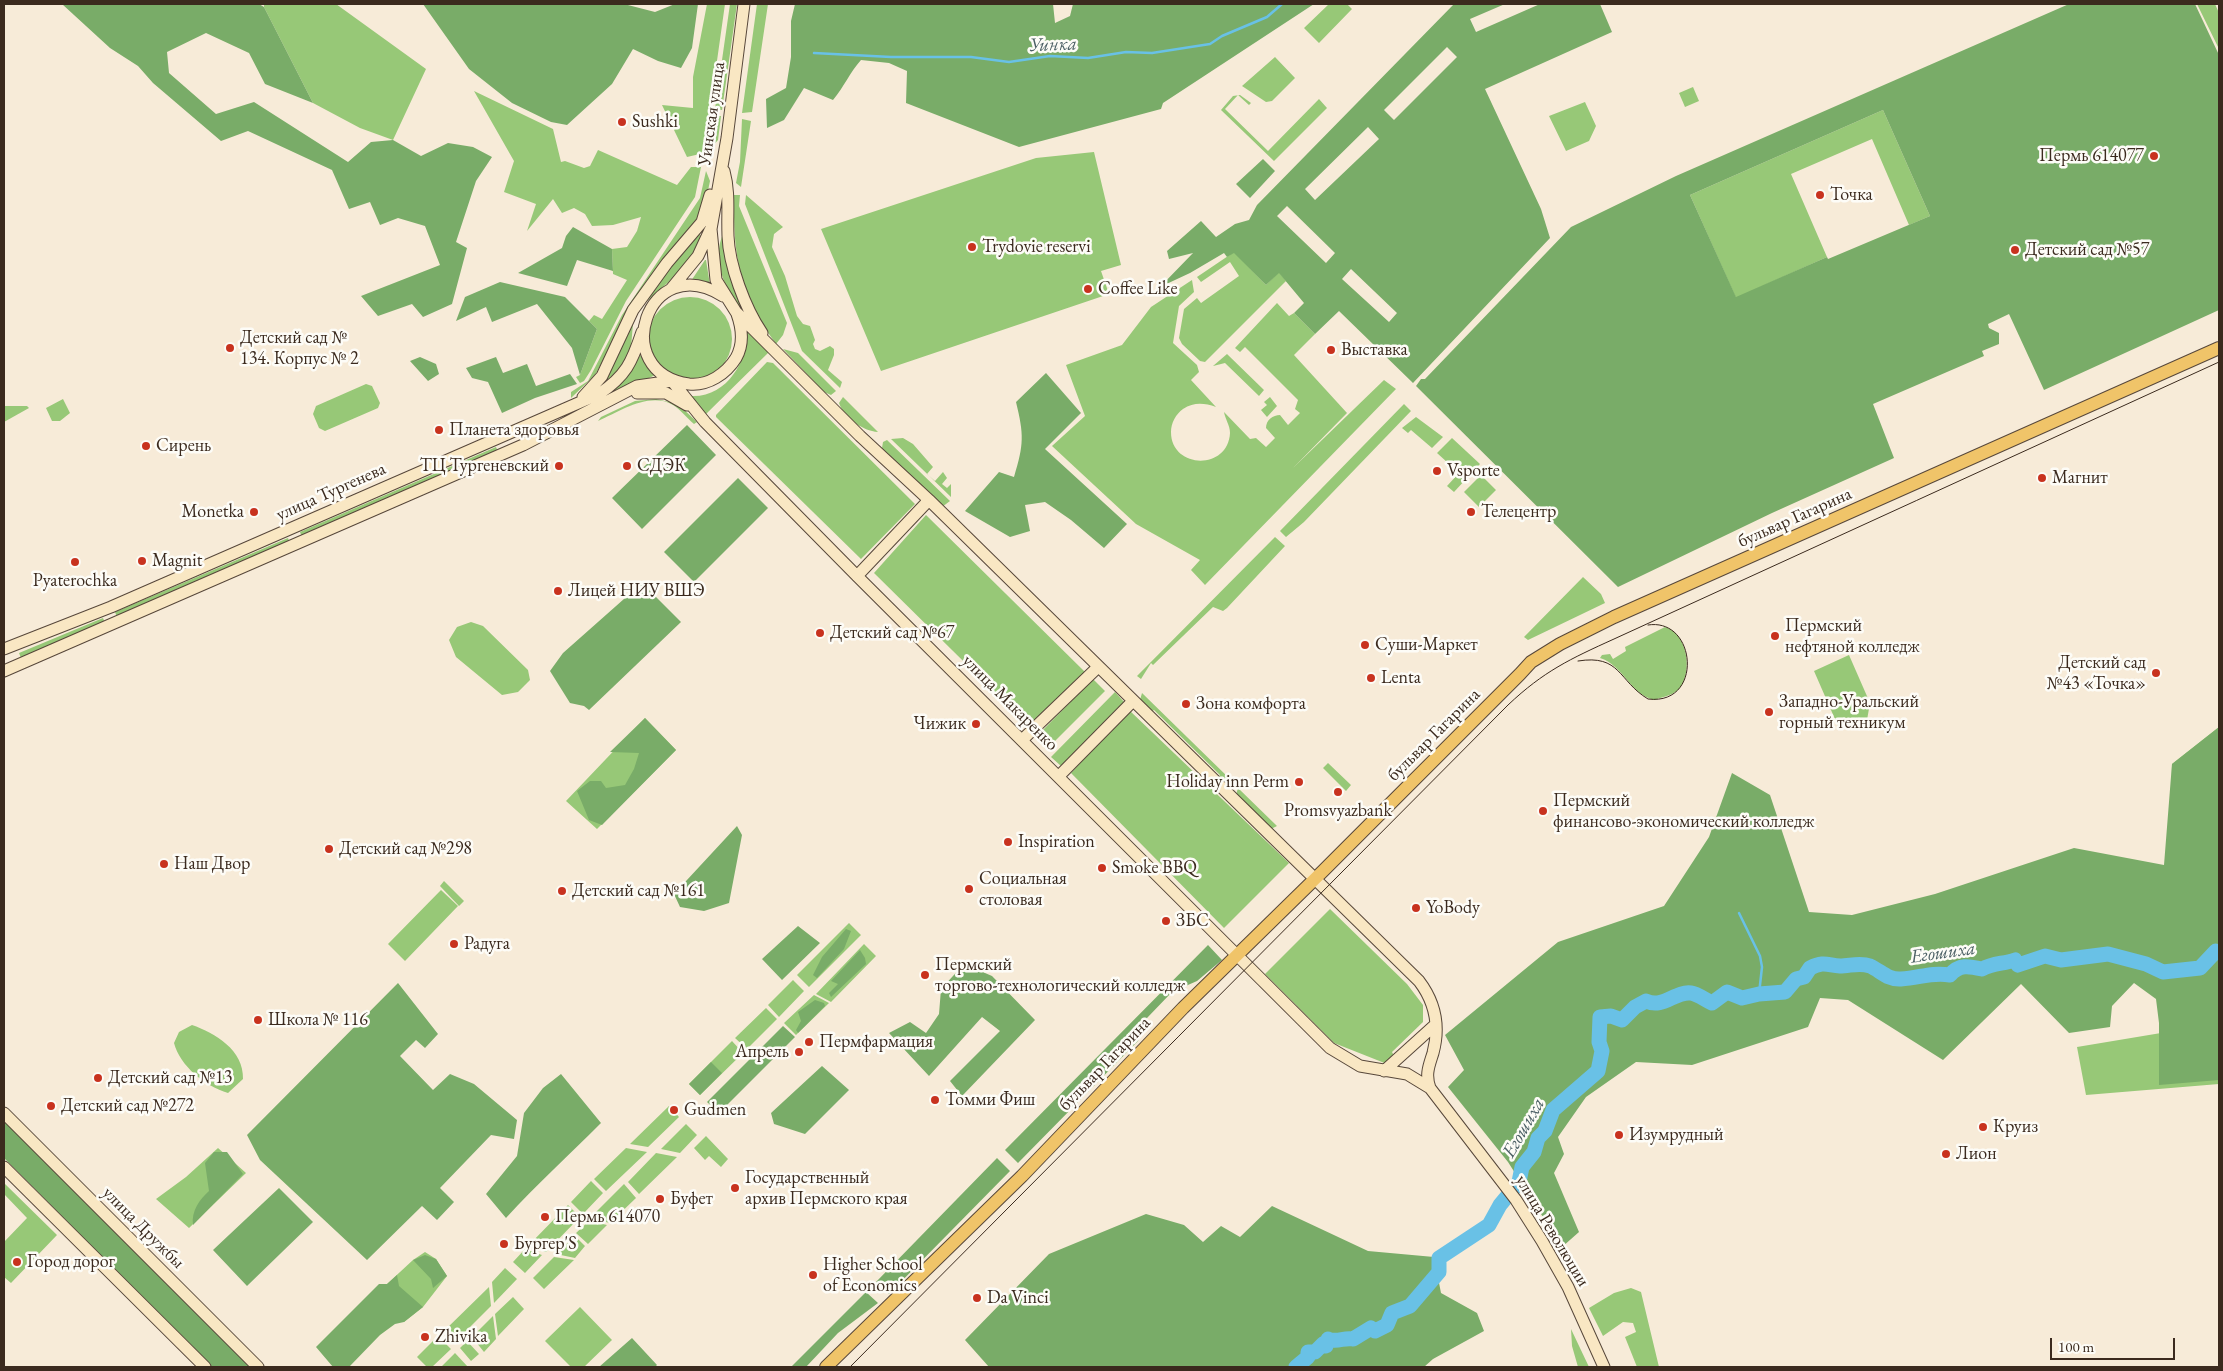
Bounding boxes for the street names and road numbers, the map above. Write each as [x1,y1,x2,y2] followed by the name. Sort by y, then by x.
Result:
[694,61,730,167] street label: Уинская улица
[273,458,389,526] street label: улица Тургенева
[1735,483,1855,553] street label: бульвар Гагарина
[957,650,1063,756] street label: улица Макаренко
[1383,684,1485,786] street label: бульвар Гагарина
[1055,1012,1155,1116] street label: бульвар Гагарина
[1510,1171,1594,1291] street label: улица Революции
[97,1182,189,1274] street label: улица Дружбы

